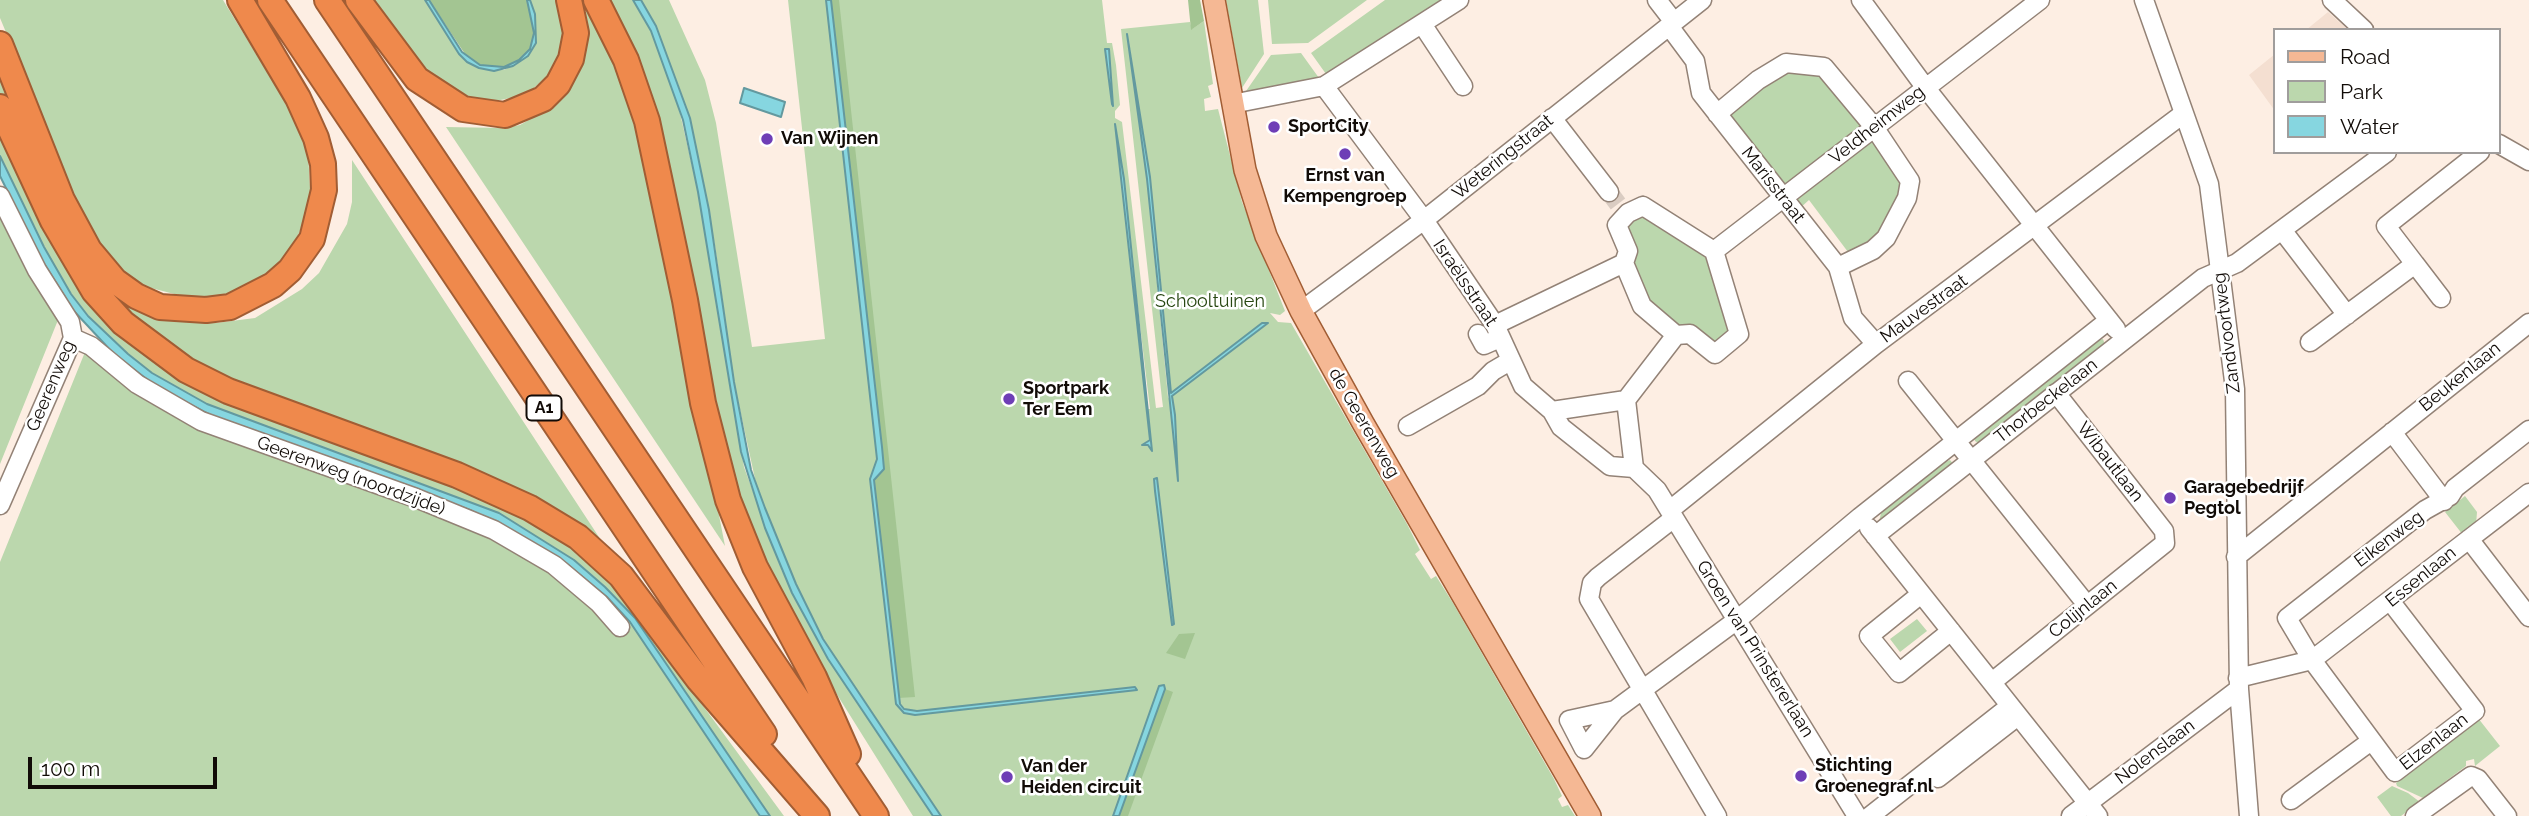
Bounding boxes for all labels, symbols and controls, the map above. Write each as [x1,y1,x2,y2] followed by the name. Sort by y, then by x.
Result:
[2274,28,2501,154] legend
[2340,44,2390,69] text: Road
[2340,79,2383,104] text: Park
[1825,81,1929,169] street label: Veldheimweg
[1448,110,1558,204] street label: Weteringstraat
[2340,114,2399,139] text: Water
[1288,116,1369,138] place label: SportCity
[1266,119,1282,135] marker: SportCity
[781,128,878,150] place label: Van Wijnen
[759,131,775,147] marker: Van Wijnen
[1736,142,1810,228] street label: Marisstraat
[1337,146,1353,162] marker: Ernst van Kempengroep
[1283,165,1407,208] place label: Ernst van Kempengroep
[1428,236,1502,330] street label: Israëlsstraat
[1876,270,1972,348] street label: Mauvestraat
[2209,271,2245,395] street label: Zandvoortweg
[1155,291,1265,313] park label: Schooltuinen
[22,337,80,435] street label: Geerenweg
[2415,338,2505,416] street label: Beukenlaan
[1990,354,2102,448] street label: Thorbeckelaan
[1324,364,1404,482] street label: de Geerenweg
[1023,378,1109,420] place label: Sportpark Ter Eem
[1001,391,1017,407] marker: Sportpark Ter Eem
[526,396,562,420] road number: A1
[2072,418,2148,506] street label: Wibautlaan
[254,432,448,520] street label: Geerenweg (noordzijde)
[2184,477,2304,520] place label: Garagebedrijf Pegtol
[2162,490,2178,506] marker: Garagebedrijf Pegtol
[2350,506,2428,572] street label: Eikenweg
[2381,542,2461,612] street label: Essenlaan
[1692,557,1818,741] street label: Groen van Prinstererlaan
[2045,575,2121,643] street label: Colijnlaan
[2396,709,2472,775] street label: Elzenlaan
[2111,715,2199,789] street label: Nolenslaan
[32,742,220,786] scale bar
[1815,755,1934,798] place label: Stichting Groenegraf.nl
[41,756,100,781] text: 100 m
[1021,756,1142,798] place label: Van der Heiden circuit
[1793,768,1809,784] marker: Stichting Groenegraf.nl
[999,769,1015,785] marker: Van der Heiden circuit

